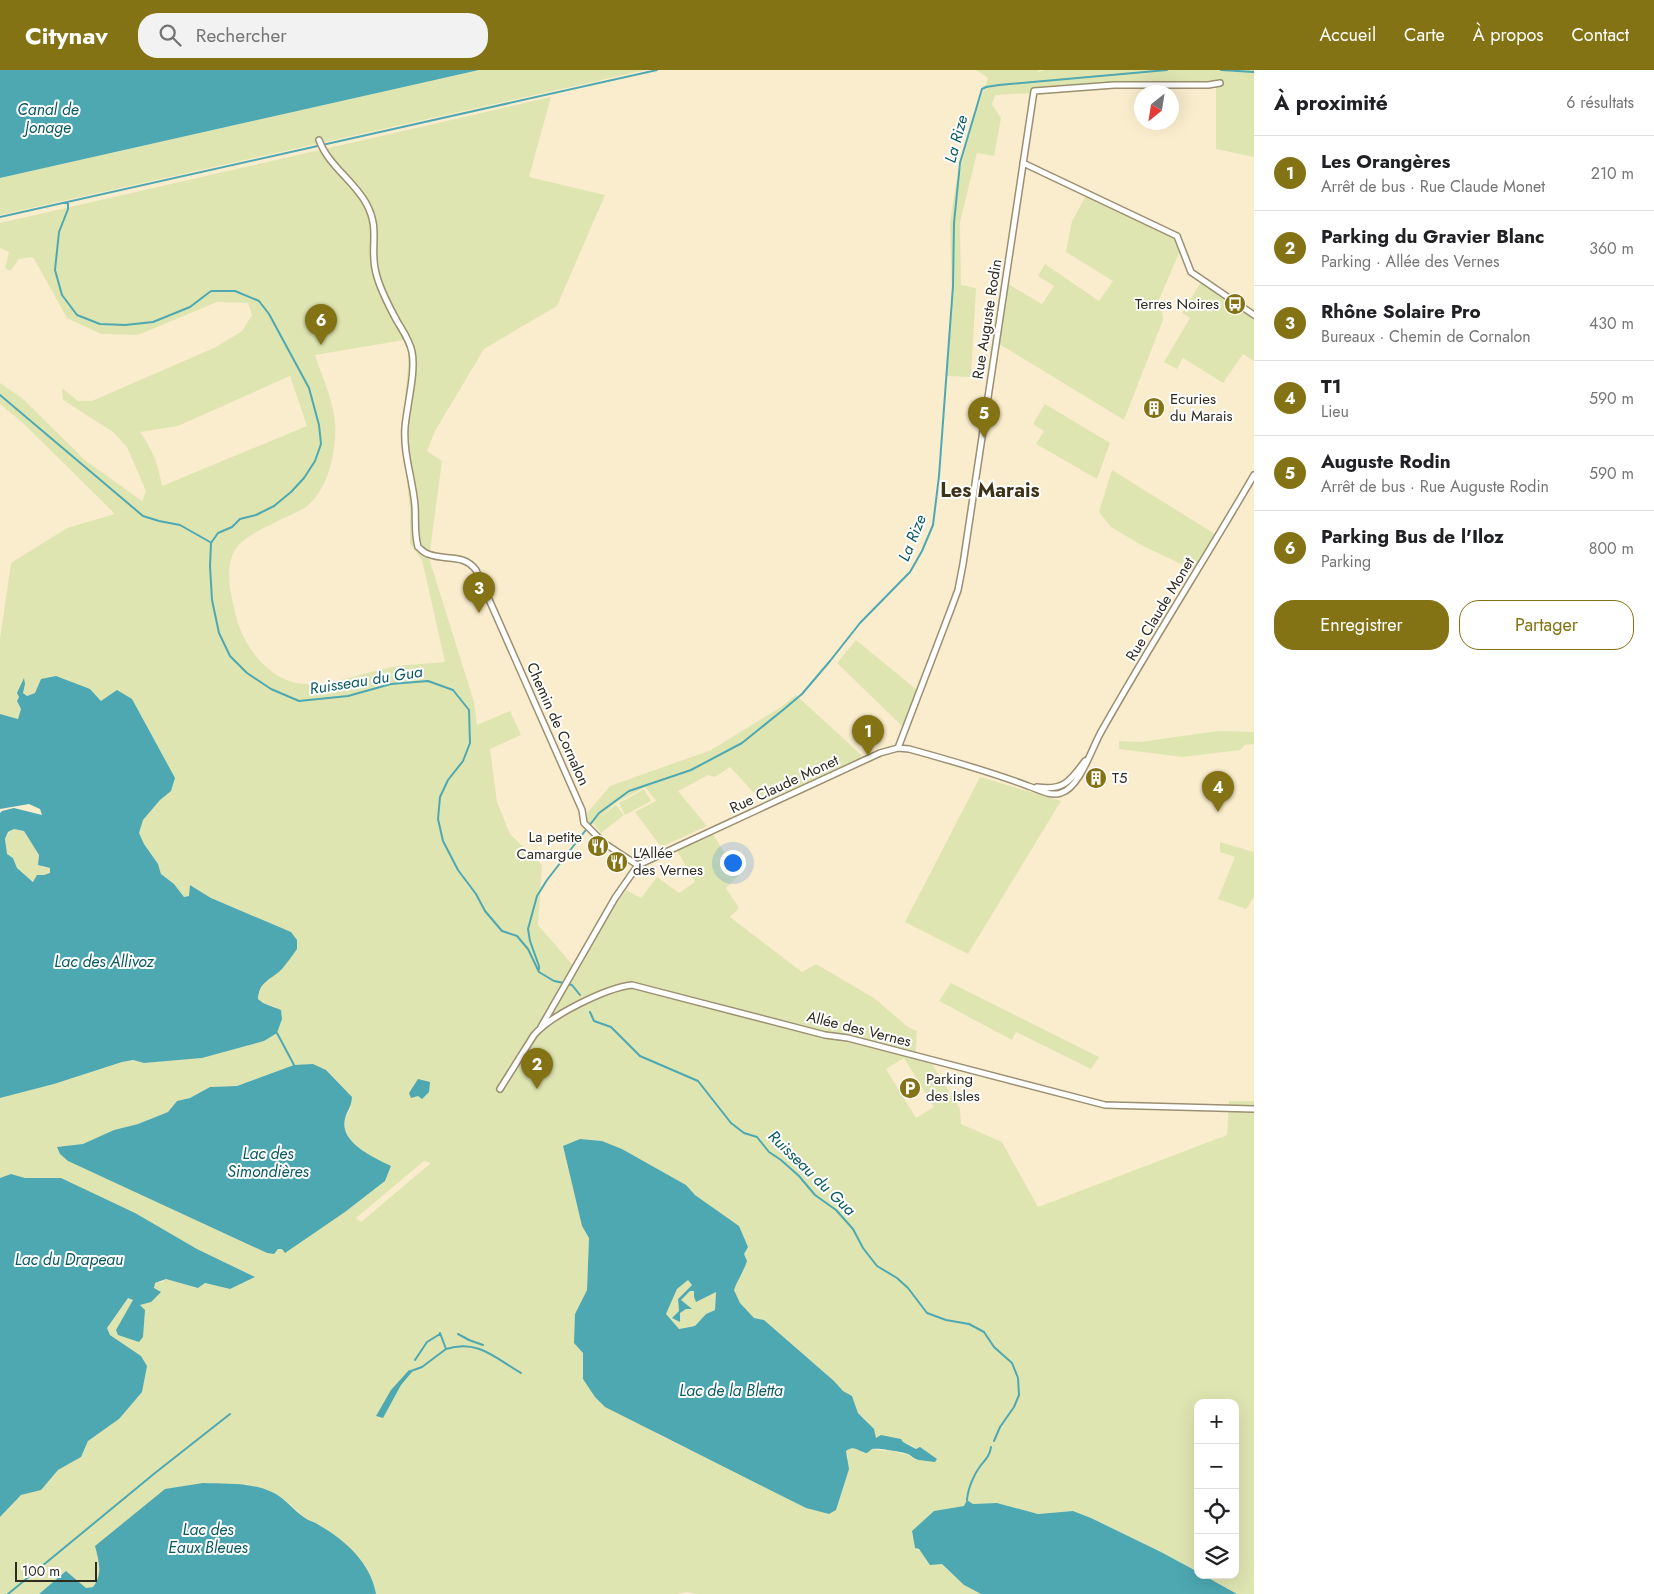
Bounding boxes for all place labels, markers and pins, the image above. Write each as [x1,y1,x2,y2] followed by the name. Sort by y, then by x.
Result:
[1223,292,1247,316] bus stop icon: Terres Noires
[1135,293,1219,315] place label: Terres Noires
[305,304,337,345] pin: 6
[1170,388,1233,427] place label: Ecuries du Marais
[1142,396,1166,420] building icon: Ecuries du Marais
[968,397,1000,438] pin: 5
[463,572,495,613] pin: 3
[852,715,884,756] pin: 1
[1084,766,1108,790] building icon: T5
[1112,767,1127,789] place label: T5
[1202,771,1234,812] pin: 4
[517,826,582,865] place label: La petite Camargue
[586,834,610,858] restaurant icon: La petite Camargue
[633,842,703,881] place label: L'Allée des Vernes
[605,850,629,874] restaurant icon: L'Allée des Vernes
[521,1048,553,1089] pin: 2
[926,1068,980,1107] place label: Parking des Isles
[898,1076,922,1100] parking icon: Parking des Isles

